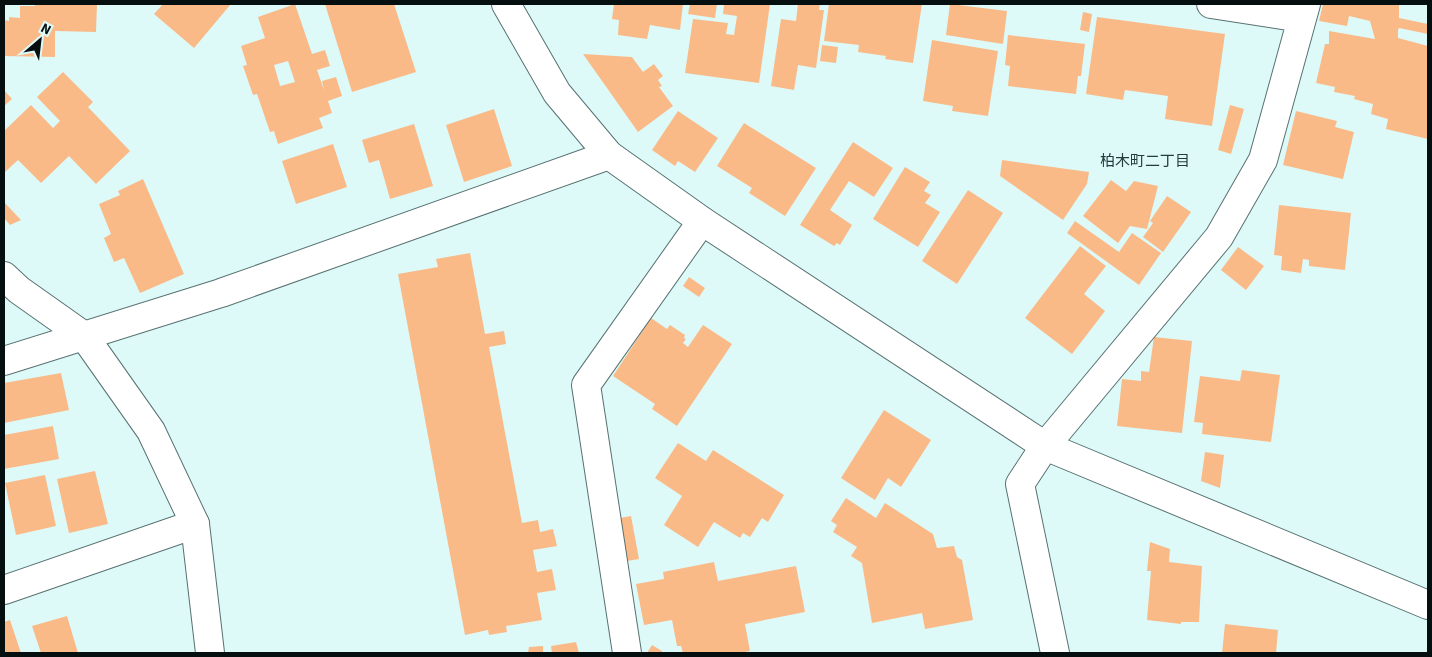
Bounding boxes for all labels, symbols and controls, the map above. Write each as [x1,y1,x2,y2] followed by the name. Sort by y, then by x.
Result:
[15,15,65,65] north arrow
[37,18,54,40] text: N
[1100,151,1190,172] district label: 柏木町二丁目

